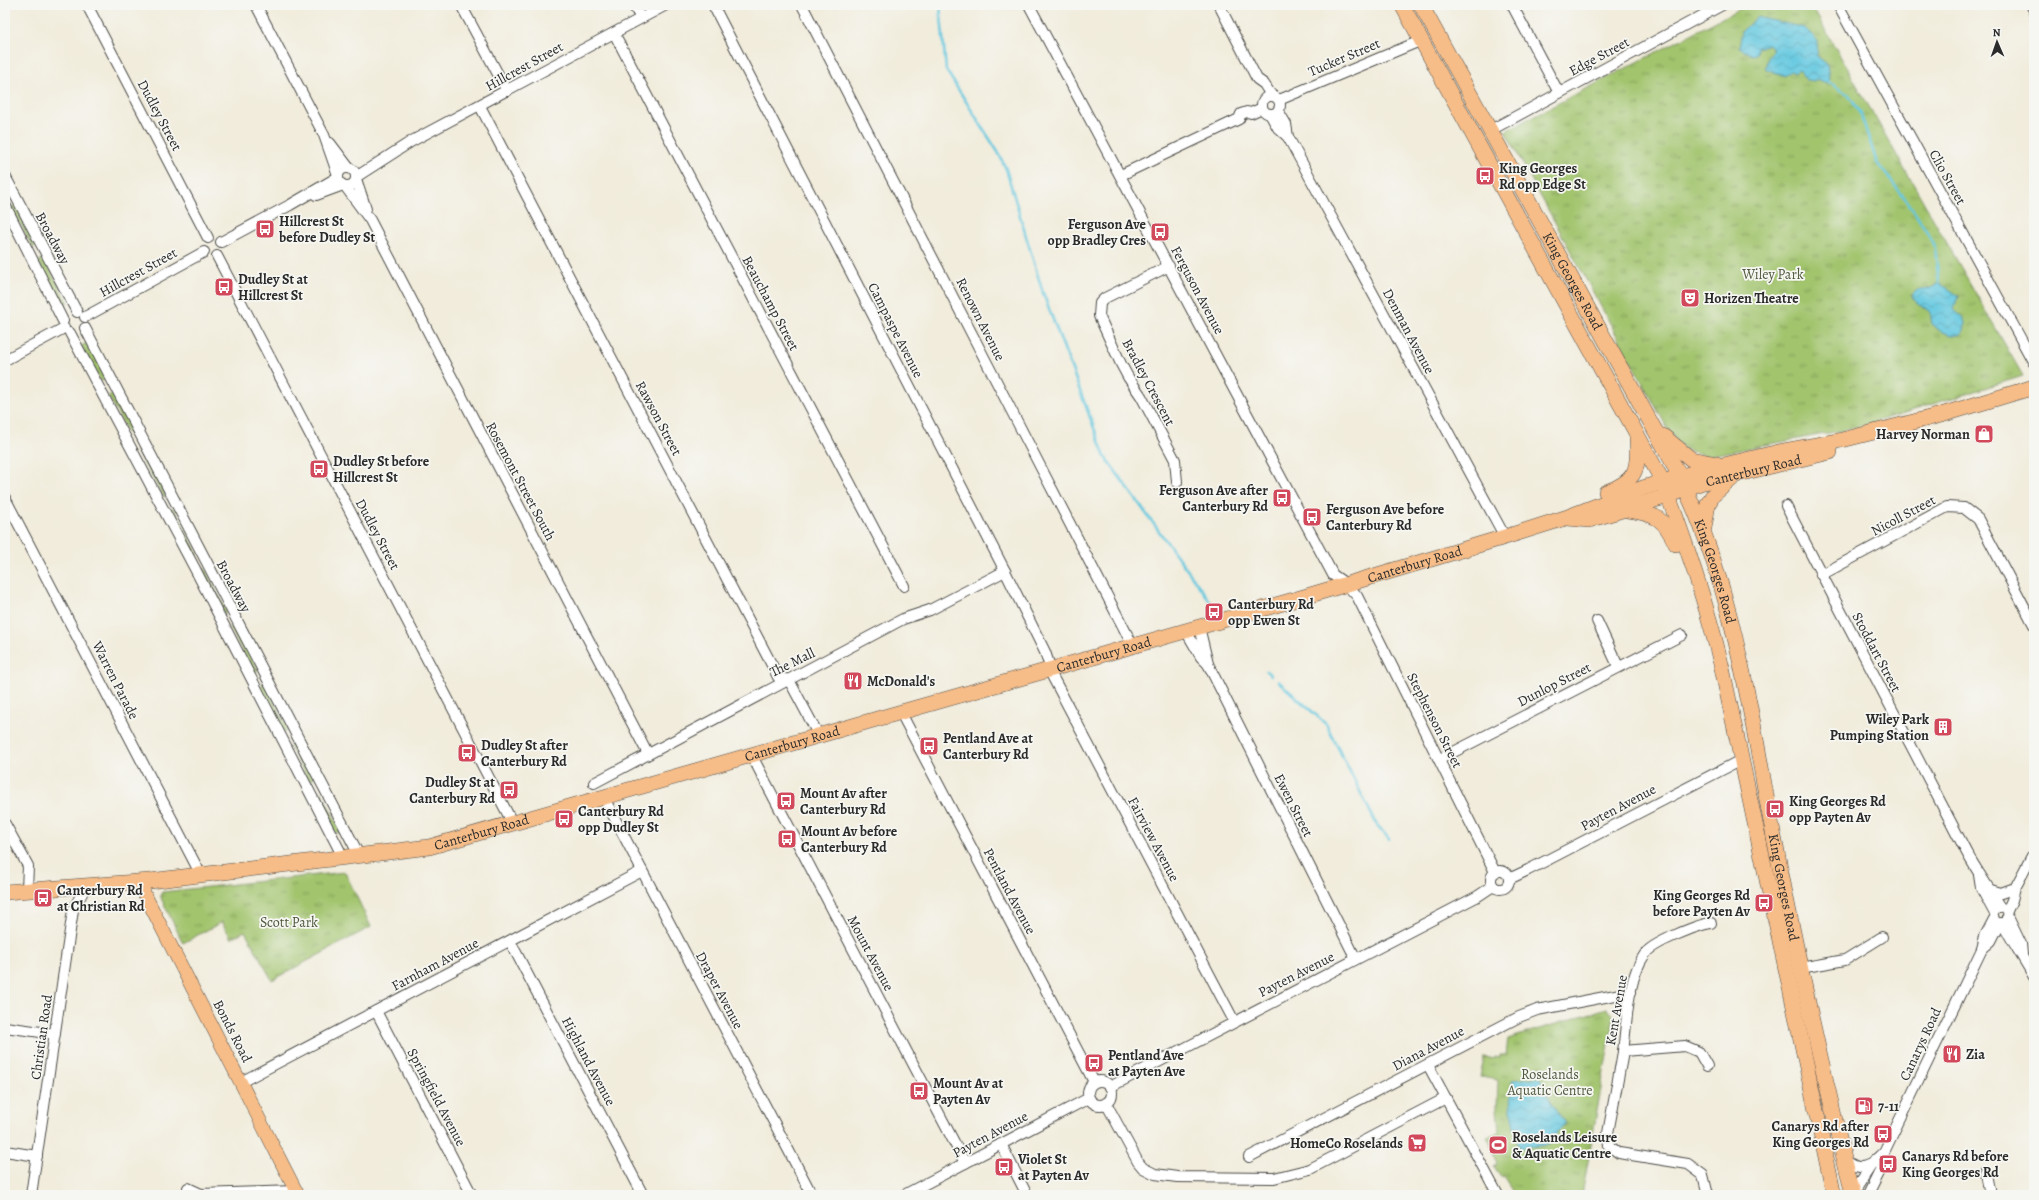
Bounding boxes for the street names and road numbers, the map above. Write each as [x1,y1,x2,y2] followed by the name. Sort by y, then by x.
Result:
[1566,32,1633,80] street label: Edge Street
[1305,34,1383,81] street label: Tucker Street
[482,37,567,96] street label: Hillcrest Street
[133,76,186,154] street label: Dudley Street
[1925,146,1971,209] street label: Clio Street
[31,209,75,268] street label: Broadway
[1538,229,1607,334] street label: King Georges Road
[96,243,181,302] street label: Hillcrest Street
[1166,243,1229,338] street label: Ferguson Avenue
[738,253,804,354] street label: Beauchamp Street
[951,274,1010,364] street label: Renown Avenue
[863,279,928,381] street label: Campaspe Avenue
[1378,285,1439,377] street label: Denman Avenue
[1118,335,1180,429] street label: Bradley Crescent
[631,378,686,459] street label: Rawson Street
[481,419,560,544] street label: Rosemont Street South
[1704,450,1804,491] street label: Canterbury Road
[1868,490,1939,540] street label: Nicoll Street
[351,495,404,573] street label: Dudley Street
[1689,516,1740,626] street label: King Georges Road
[1365,541,1465,587] street label: Canterbury Road
[212,557,256,616] street label: Broadway
[1848,609,1906,696] street label: Stoddart Street
[1054,632,1154,677] street label: Canterbury Road
[87,637,143,723] street label: Warren Parade
[766,643,818,682] street label: The Mall
[1514,658,1595,711] street label: Dunlop Street
[1402,669,1467,771] street label: Stephenson Street
[743,721,842,766] street label: Canterbury Road
[1270,770,1318,840] street label: Ewen Street
[1577,780,1659,835] street label: Payten Avenue
[1123,794,1184,885] street label: Fairview Avenue
[432,810,532,855] street label: Canterbury Road
[1764,832,1804,943] street label: King Georges Road
[979,845,1040,938] street label: Pentland Avenue
[843,912,898,994] street label: Mount Avenue
[388,933,482,995] street label: Farnham Avenue
[1255,947,1338,1002] street label: Payten Avenue
[691,948,748,1032] street label: Draper Avenue
[1601,973,1632,1047] street label: Kent Avenue
[26,993,57,1081] street label: Christian Road
[209,997,257,1066] street label: Bonds Road
[1895,1004,1946,1084] street label: Canarys Road
[557,1013,620,1109] street label: Highland Avenue
[1389,1022,1468,1075] street label: Diana Avenue
[403,1045,470,1150] street label: Springfield Avenue
[949,1107,1031,1162] street label: Payten Avenue

